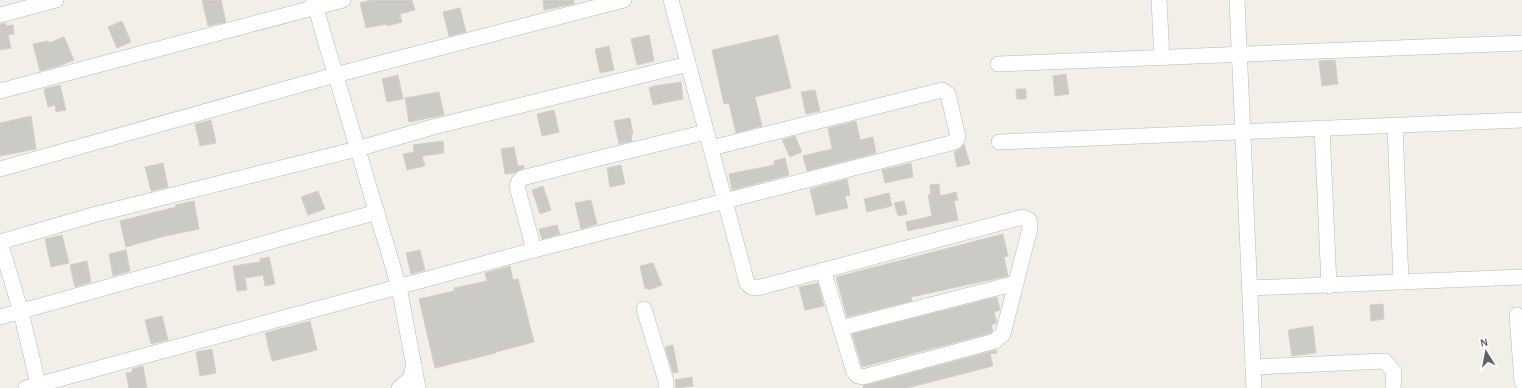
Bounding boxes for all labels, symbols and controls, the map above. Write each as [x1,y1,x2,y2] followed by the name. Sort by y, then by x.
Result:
[1466,332,1506,372] north arrow
[1479,337,1489,349] text: N

